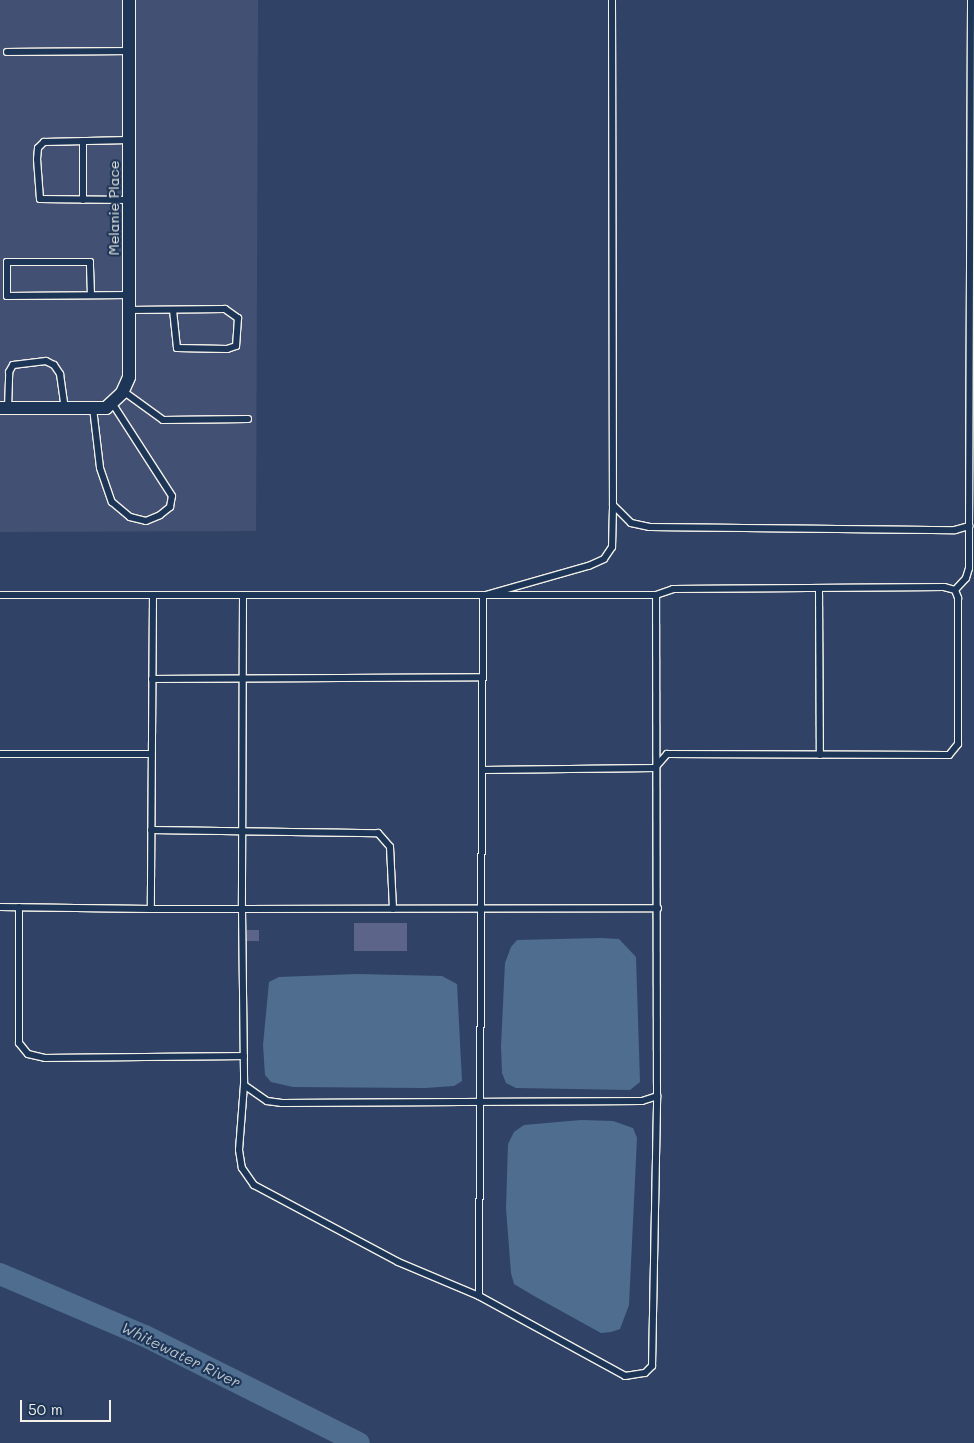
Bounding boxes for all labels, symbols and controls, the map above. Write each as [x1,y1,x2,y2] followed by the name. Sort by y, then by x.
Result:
[106,161,122,255] street label: Melanie Place
[119,1318,243,1392] water label: Whitewater River
[22,1390,114,1422] scale bar
[28,1399,63,1419] text: 50 m

